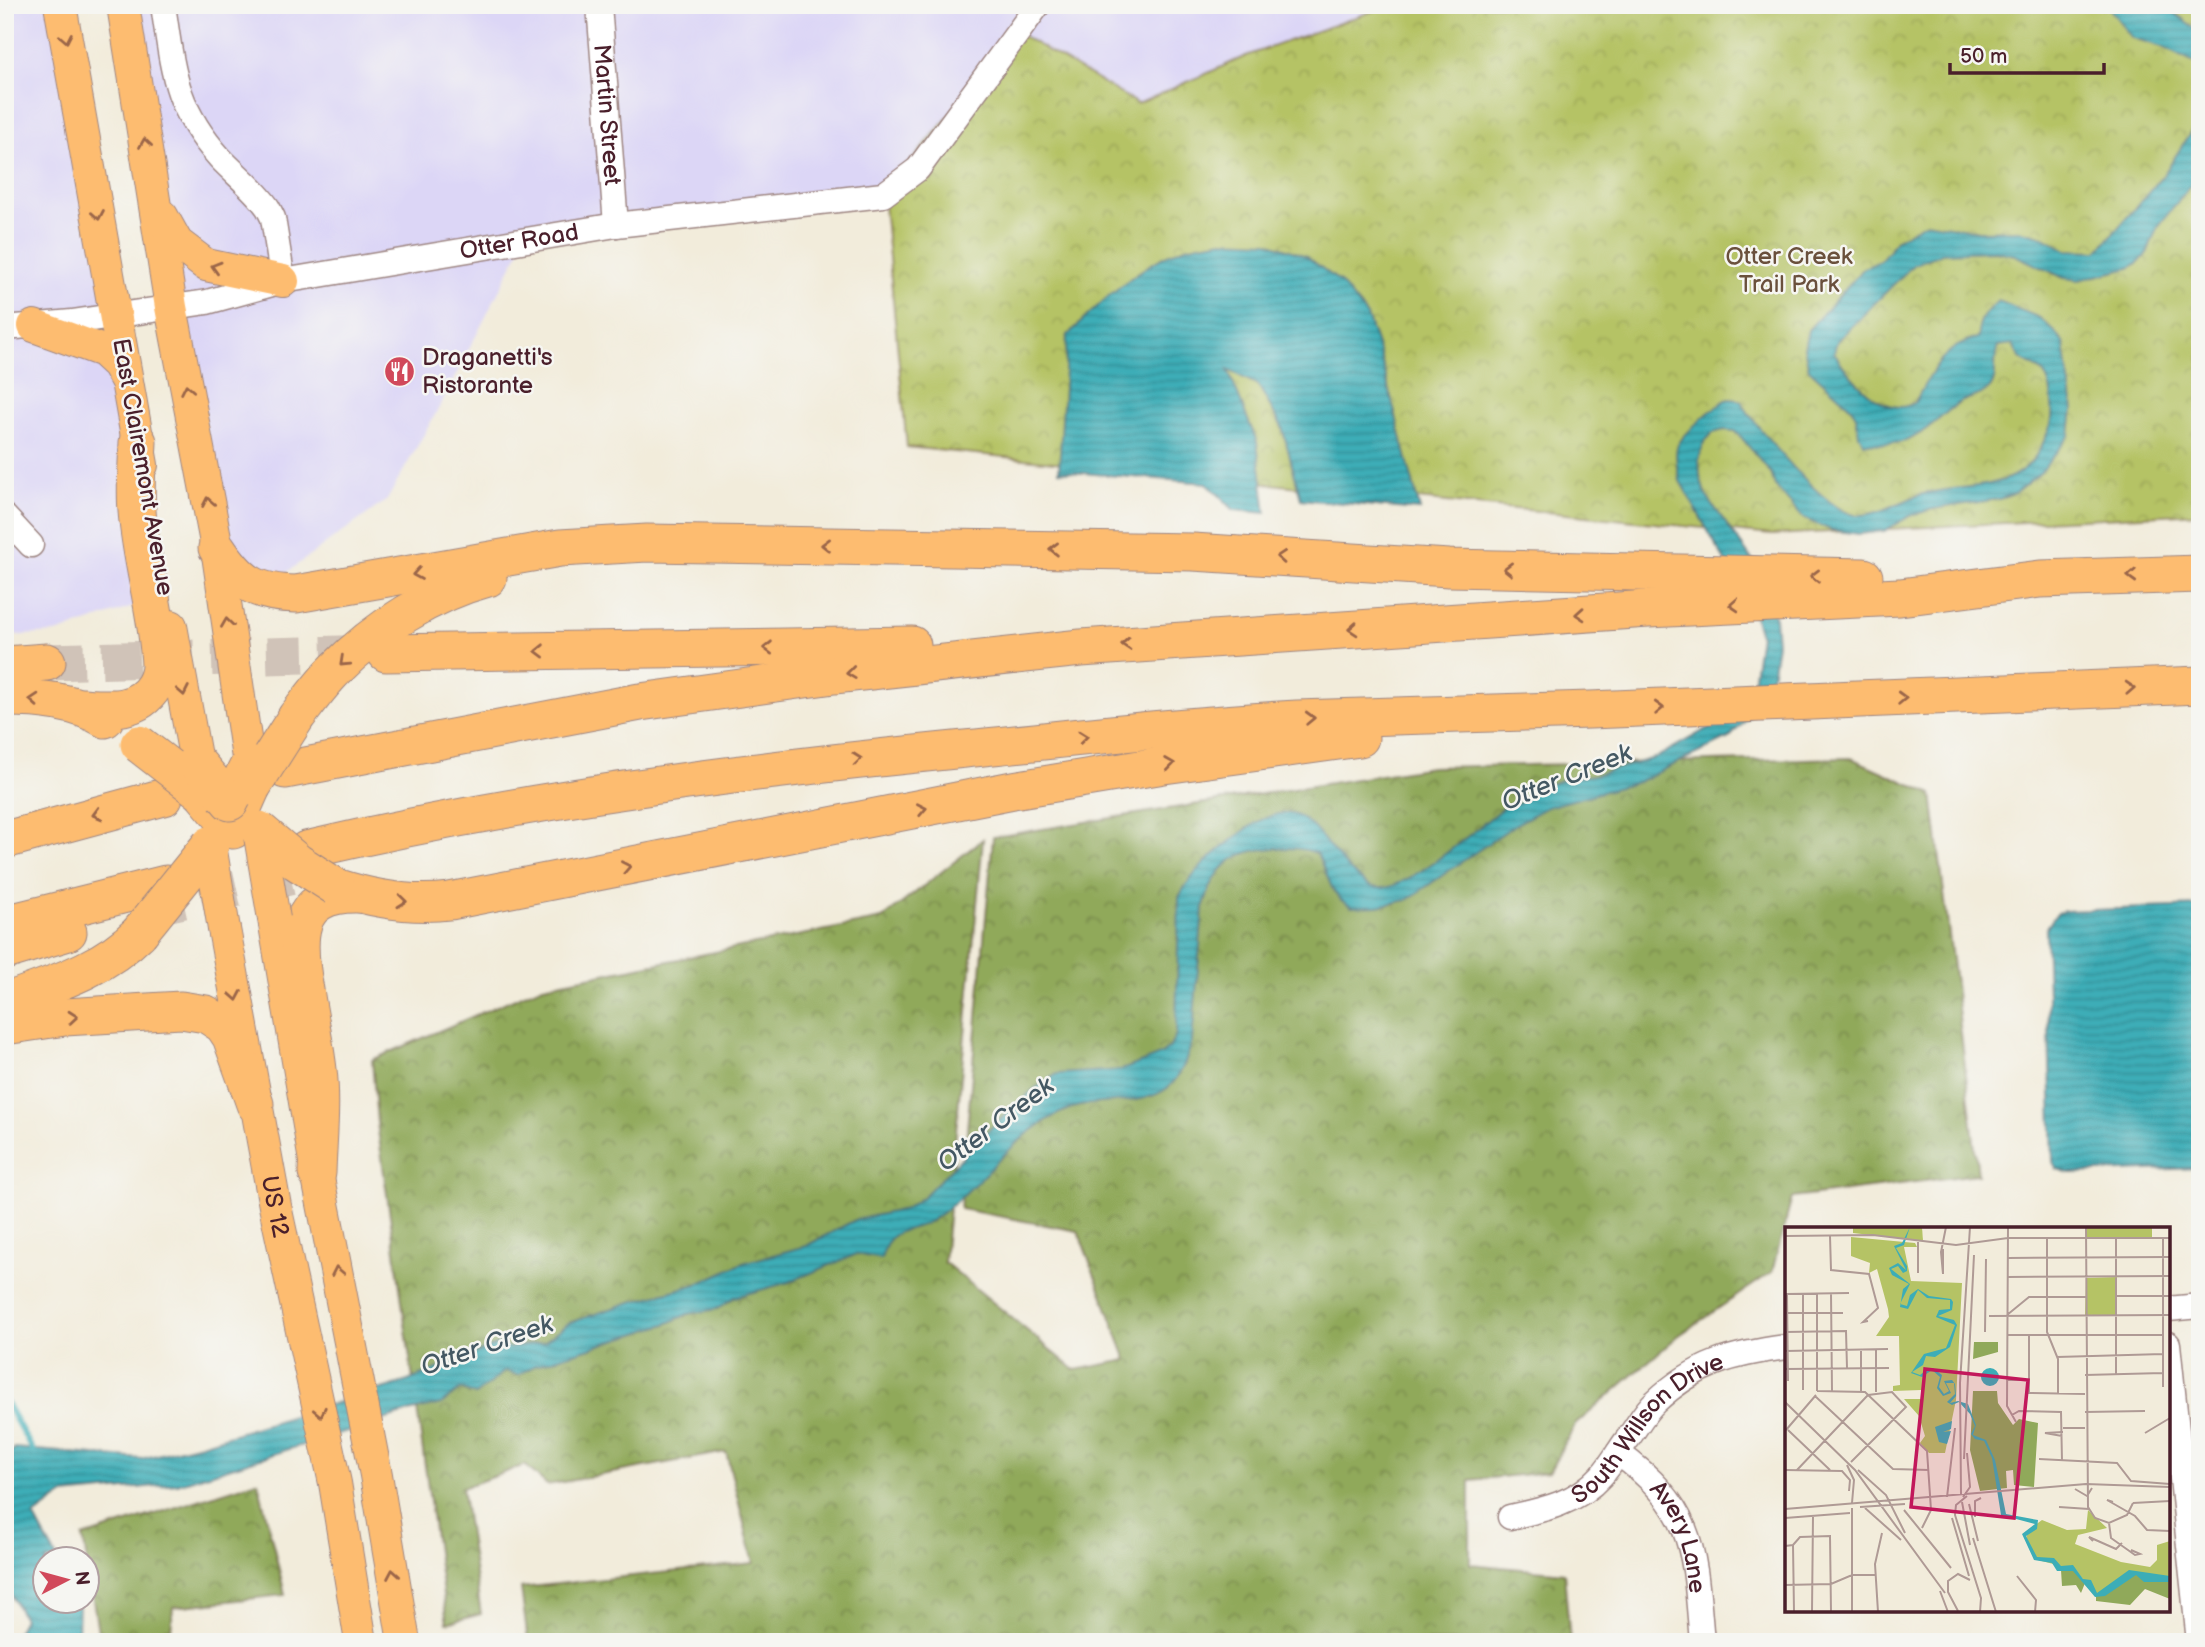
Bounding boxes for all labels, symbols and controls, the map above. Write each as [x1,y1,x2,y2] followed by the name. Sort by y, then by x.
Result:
[58,32,73,44] one-way arrow
[1950,32,2104,76] scale bar
[588,43,627,187] street label: Martin Street
[1960,44,2007,69] text: 50 m
[138,137,153,149] one-way arrow
[90,209,105,220] one-way arrow
[458,217,581,266] street label: Otter Road
[1725,242,1853,299] park label: Otter Creek Trail Park
[210,261,222,276] one-way arrow
[106,336,180,598] street label: East Clairemont Avenue
[422,343,553,400] place label: Draganetti's Ristorante
[382,354,416,388] restaurant icon: Draganetti's Ristorante
[180,384,195,395] one-way arrow
[202,496,217,508] one-way arrow
[820,538,831,553] one-way arrow
[1048,542,1059,557] one-way arrow
[1275,550,1286,565] one-way arrow
[1502,561,1513,577] one-way arrow
[411,566,423,581] one-way arrow
[1809,568,1820,583] one-way arrow
[2126,568,2136,584] one-way arrow
[1729,597,1740,612] one-way arrow
[1574,606,1585,621] one-way arrow
[220,617,235,629] one-way arrow
[1347,621,1358,636] one-way arrow
[1120,637,1131,652] one-way arrow
[762,640,772,656] one-way arrow
[534,643,545,659] one-way arrow
[339,653,352,666] one-way arrow
[845,666,857,681] one-way arrow
[2125,681,2136,696] one-way arrow
[174,685,189,697] one-way arrow
[1898,690,1908,706] one-way arrow
[28,692,39,707] one-way arrow
[1653,700,1664,715] one-way arrow
[1305,711,1316,726] one-way arrow
[1078,730,1089,745] one-way arrow
[1497,737,1638,818] water label: Otter Creek
[851,752,863,767] one-way arrow
[1164,757,1176,772] one-way arrow
[916,802,928,817] one-way arrow
[92,806,104,820] one-way arrow
[621,860,632,875] one-way arrow
[397,894,408,909] one-way arrow
[228,990,243,1002] one-way arrow
[68,1010,79,1025] one-way arrow
[932,1070,1061,1179] water label: Otter Creek
[255,1173,296,1240] street label: US 12
[1785,1227,2170,1612] inset map
[330,1265,345,1277] one-way arrow
[417,1308,559,1383] water label: Otter Creek
[1566,1347,1728,1510] street label: South Willson Drive
[312,1406,327,1418] one-way arrow
[1644,1475,1712,1595] street label: Avery Lane
[32,1546,102,1616] north arrow
[386,1569,401,1580] one-way arrow
[69,1570,94,1587] text: N

